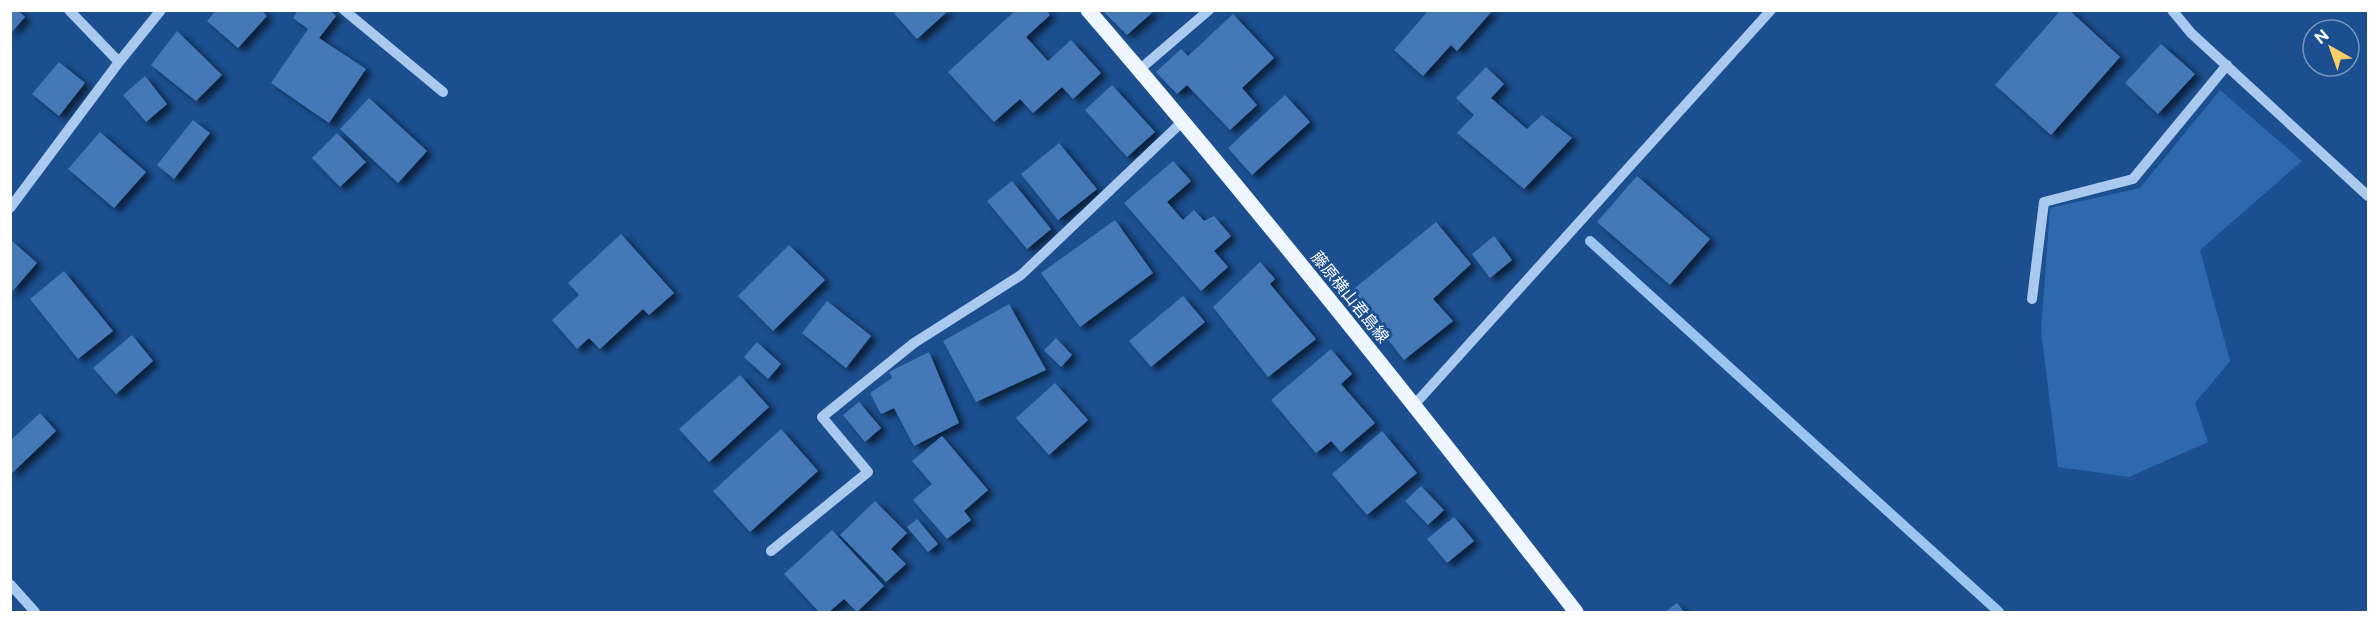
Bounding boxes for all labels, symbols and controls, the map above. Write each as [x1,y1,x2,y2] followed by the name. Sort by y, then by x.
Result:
[2301,18,2361,78] north arrow
[2311,26,2333,48] text: N
[1307,247,1393,347] street label: 藤原横山君島線

